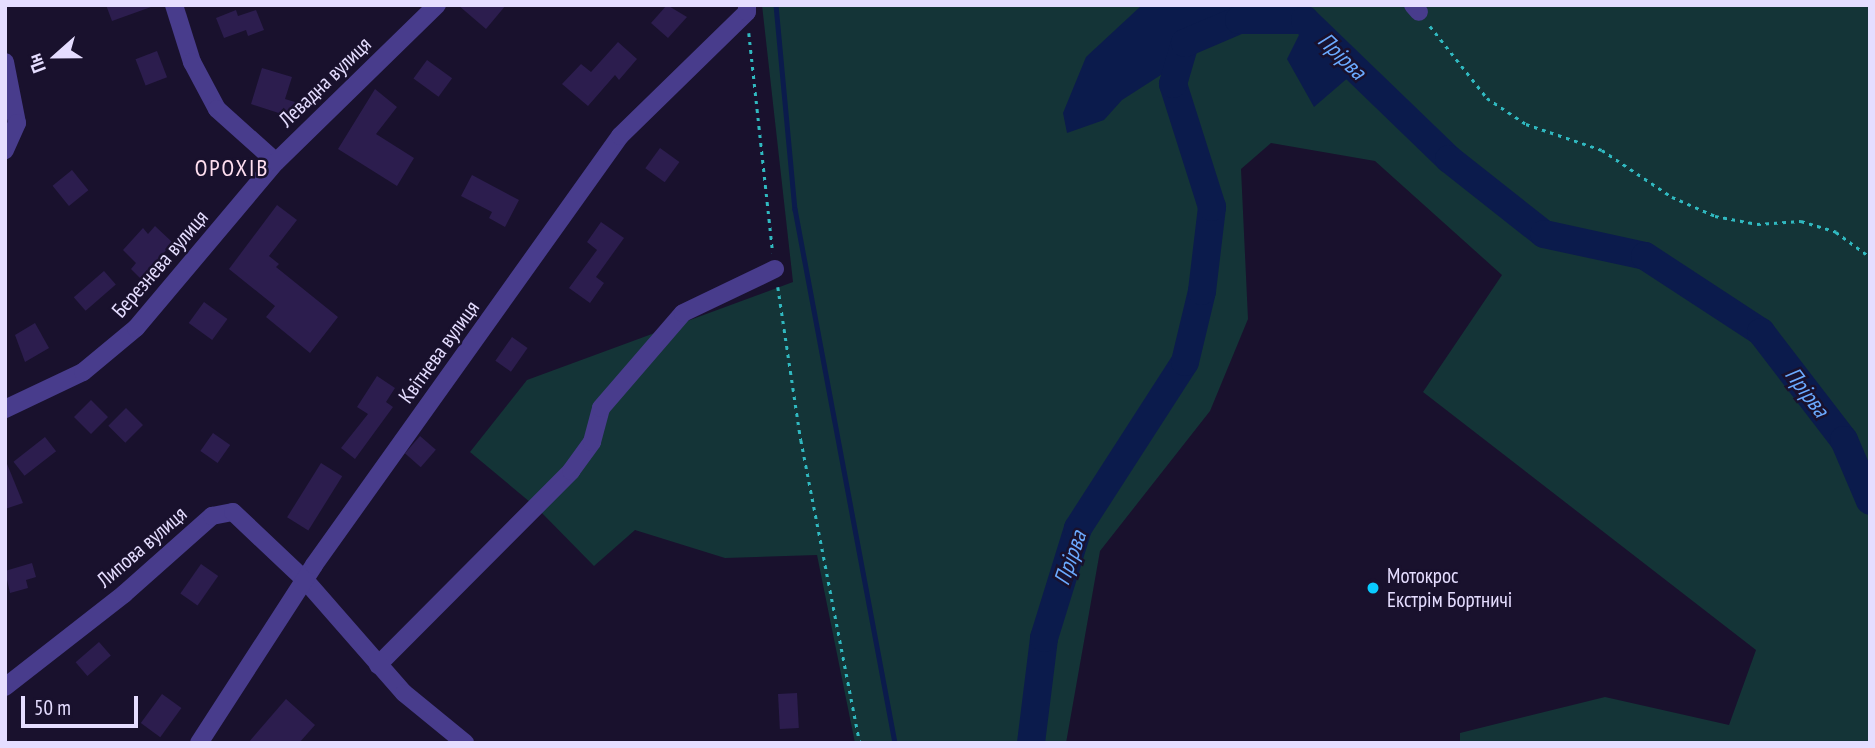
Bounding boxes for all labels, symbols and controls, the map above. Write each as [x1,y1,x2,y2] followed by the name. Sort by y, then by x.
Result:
[21,21,91,91] north arrow
[1312,27,1372,85] water label: Прірва
[274,32,376,132] street label: Левадна вулиця
[22,51,51,76] text: Пн
[195,154,269,182] district label: ОРОХІВ
[107,205,213,323] street label: Березнева вулиця
[393,296,485,408] street label: Квітнева вулиця
[1779,362,1835,422] water label: Прірва
[92,501,192,593] street label: Липова вулиця
[1048,527,1092,589] water label: Прірва
[1387,563,1512,613] place label: Мотокрос Екстрім Бортничі
[1365,580,1381,596] marker: Мотокрос Екстрім Бортничі
[24,682,142,726] scale bar
[34,694,71,721] text: 50 m

